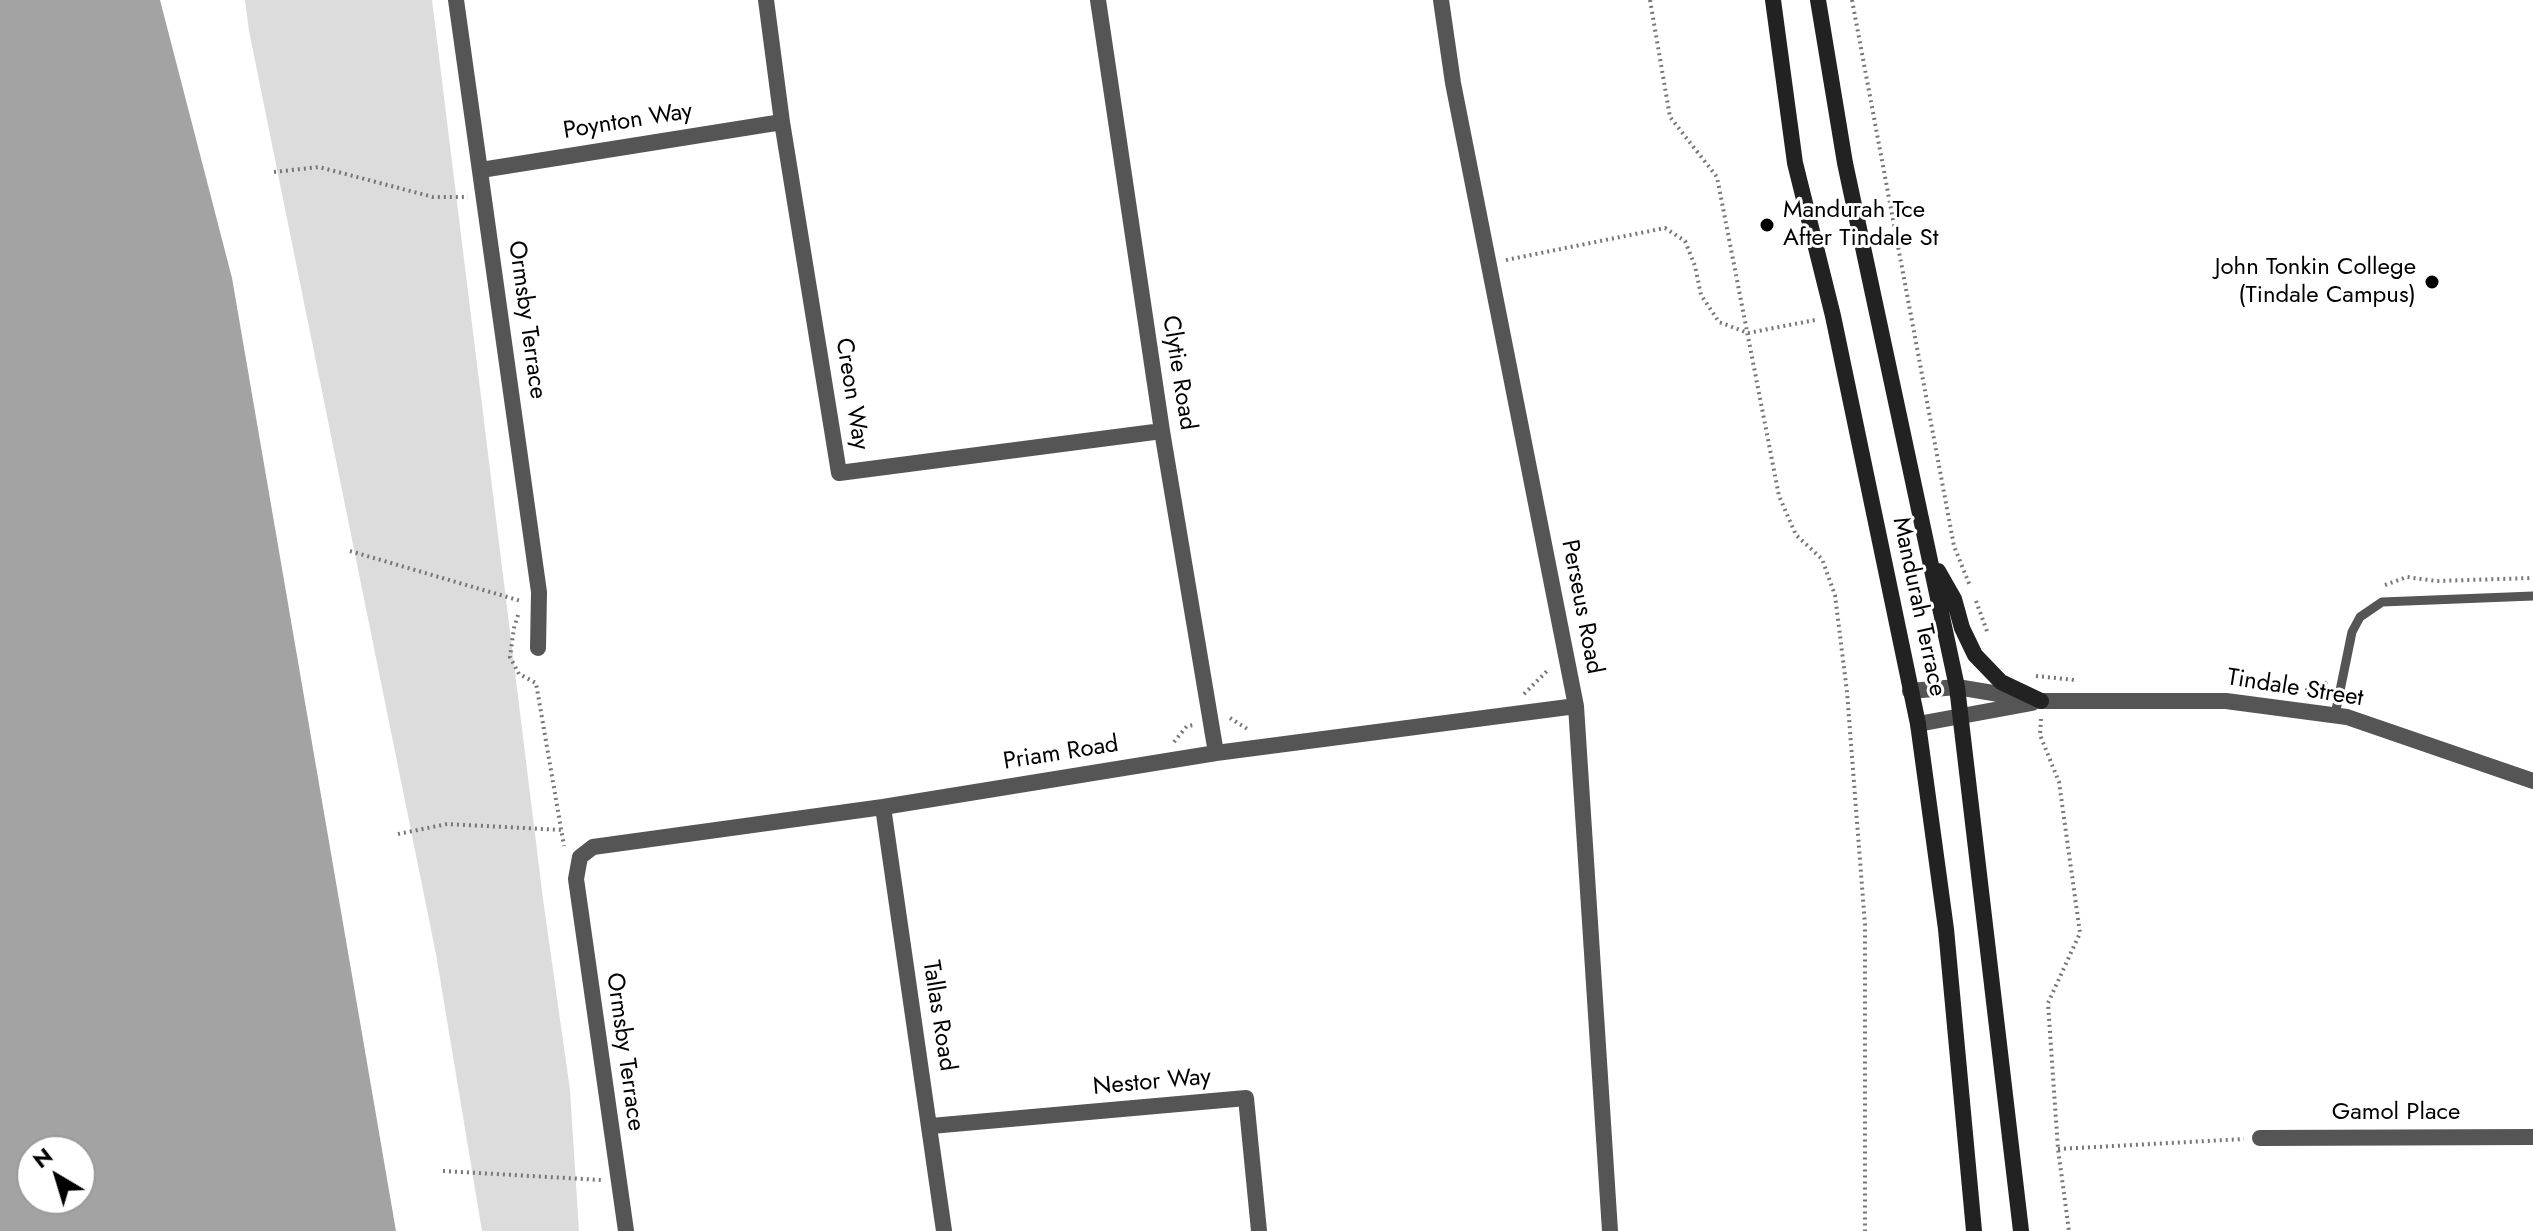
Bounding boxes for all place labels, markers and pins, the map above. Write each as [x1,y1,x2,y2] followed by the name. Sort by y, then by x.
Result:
[1783,197,1938,253] place label: Mandurah Tce After Tindale St
[1758,216,1776,234] marker: Mandurah Tce After Tindale St
[2215,254,2416,310] place label: John Tonkin College (Tindale Campus)
[2423,273,2441,291] marker: John Tonkin College (Tindale Campus)

